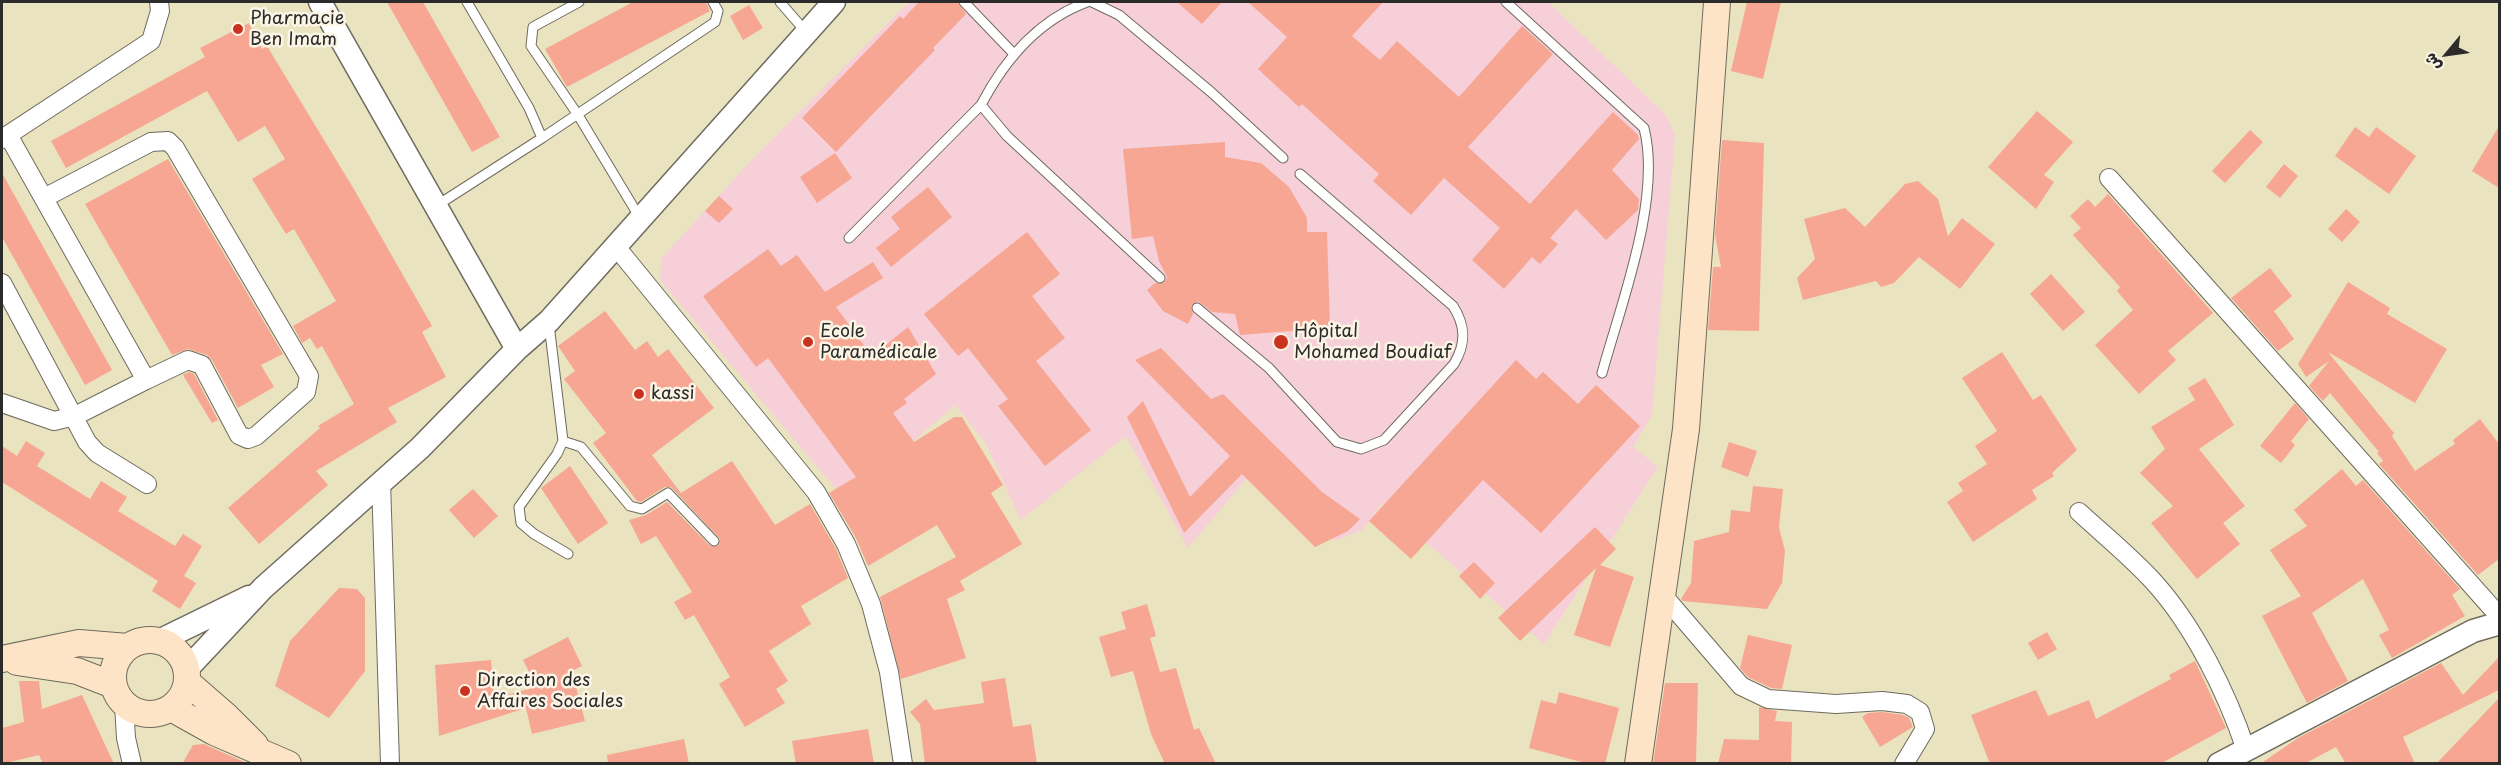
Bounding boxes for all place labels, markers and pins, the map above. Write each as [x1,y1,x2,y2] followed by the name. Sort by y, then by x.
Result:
[250,8,344,50] place label: Pharmacie Ben Imam
[231,22,245,36] marker: Pharmacie Ben Imam
[820,321,937,364] place label: Ecole Paramédicale
[1294,321,1451,364] place label: Hôpital Mohamed Boudiaf
[1272,333,1290,351] marker: Hôpital Mohamed Boudiaf
[801,335,815,349] marker: Ecole Paramédicale
[651,383,694,405] place label: kassi
[632,387,646,401] marker: kassi
[477,670,623,712] place label: Direction des Affaires Sociales
[458,684,472,698] marker: Direction des Affaires Sociales

